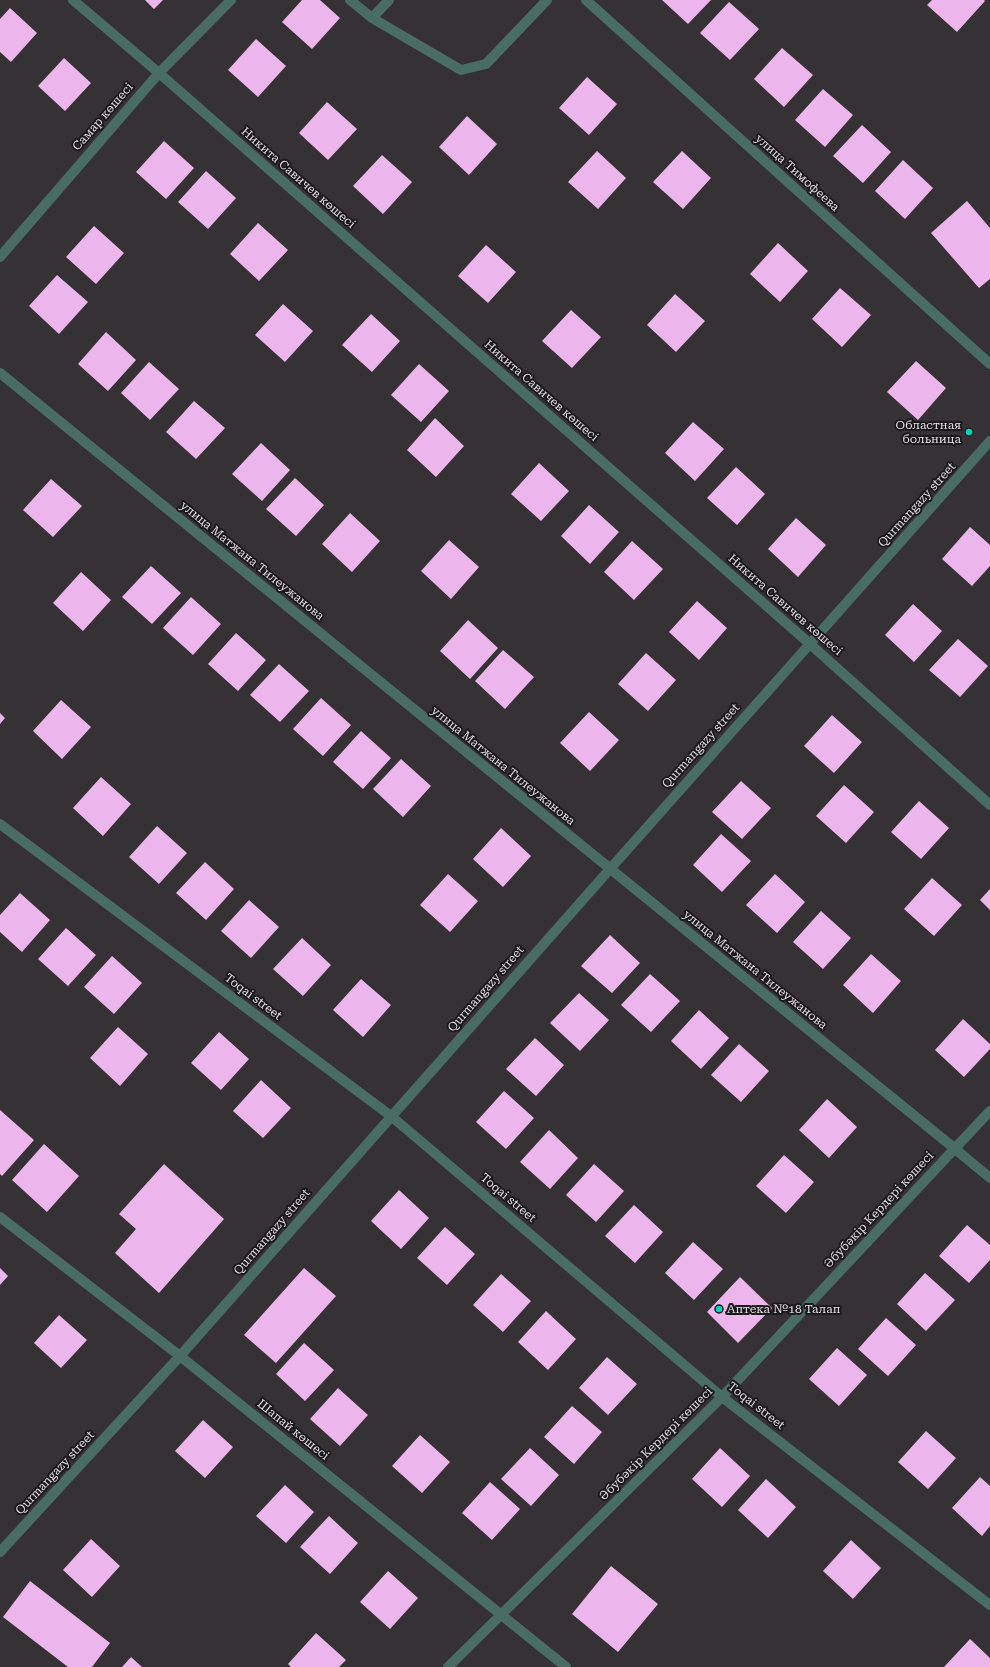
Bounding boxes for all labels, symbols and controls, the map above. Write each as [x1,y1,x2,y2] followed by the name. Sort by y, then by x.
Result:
[70,80,136,154] street label: Самар көшесі
[238,124,358,232] street label: Никита Савичев көшесі
[752,131,842,215] street label: улица Тимофеева
[481,337,601,445] street label: Никита Савичев көшесі
[895,418,961,446] place label: Областная больница
[964,427,974,437] marker: Областная больница
[875,460,959,550] street label: Qurmangazy street
[177,498,327,624] street label: улица Матжана Тилеужанова
[725,551,845,659] street label: Никита Савичев көшесі
[659,701,743,791] street label: Qurmangazy street
[428,703,578,829] street label: улица Матжана Тилеужанова
[680,907,830,1033] street label: улица Матжана Тилеужанова
[445,943,527,1035] street label: Qurmangazy street
[221,971,285,1023] street label: Toqai street
[821,1149,937,1271] street label: Әбубәкір Кердері көшесі
[477,1171,539,1225] street label: Toqai street
[231,1186,313,1278] street label: Qurmangazy street
[727,1302,840,1316] place label: Аптека №18 Талап
[714,1304,724,1314] marker: Аптека №18 Талап
[725,1379,787,1433] street label: Toqai street
[596,1384,716,1504] street label: Әбубәкір Кердері көшесі
[254,1397,332,1463] street label: Шапай көшесі
[13,1428,97,1518] street label: Qurmangazy street

